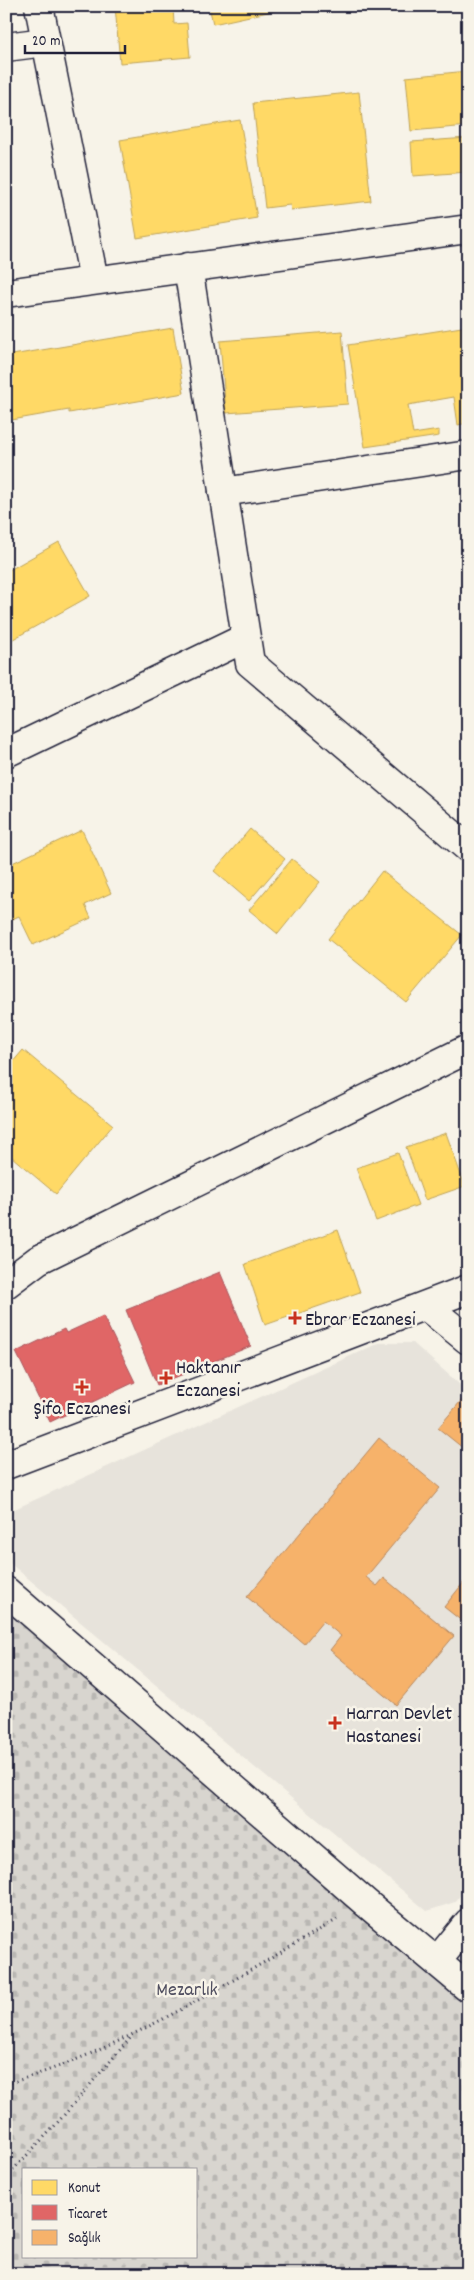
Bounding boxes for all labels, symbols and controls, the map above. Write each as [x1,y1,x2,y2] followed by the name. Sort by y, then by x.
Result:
[25,22,125,54] scale bar
[32,31,60,53] text: 20 m
[305,1307,416,1335] place label: Ebrar Eczanesi
[289,1312,301,1324] marker: Ebrar Eczanesi
[176,1355,241,1406] place label: Haktanır Eczanesi
[160,1372,172,1384] marker: Haktanır Eczanesi
[76,1381,88,1393] marker: Şifa Eczanesi
[33,1396,131,1424] place label: Şifa Eczanesi
[346,1701,452,1752] place label: Harran Devlet Hastanesi
[328,1716,342,1730] marker: Harran Devlet Hastanesi
[156,1977,218,2005] park label: Mezarlık
[22,2168,198,2258] legend
[68,2178,101,2200] text: Konut
[68,2204,108,2226] text: Ticaret
[68,2228,101,2250] text: Sağlık

